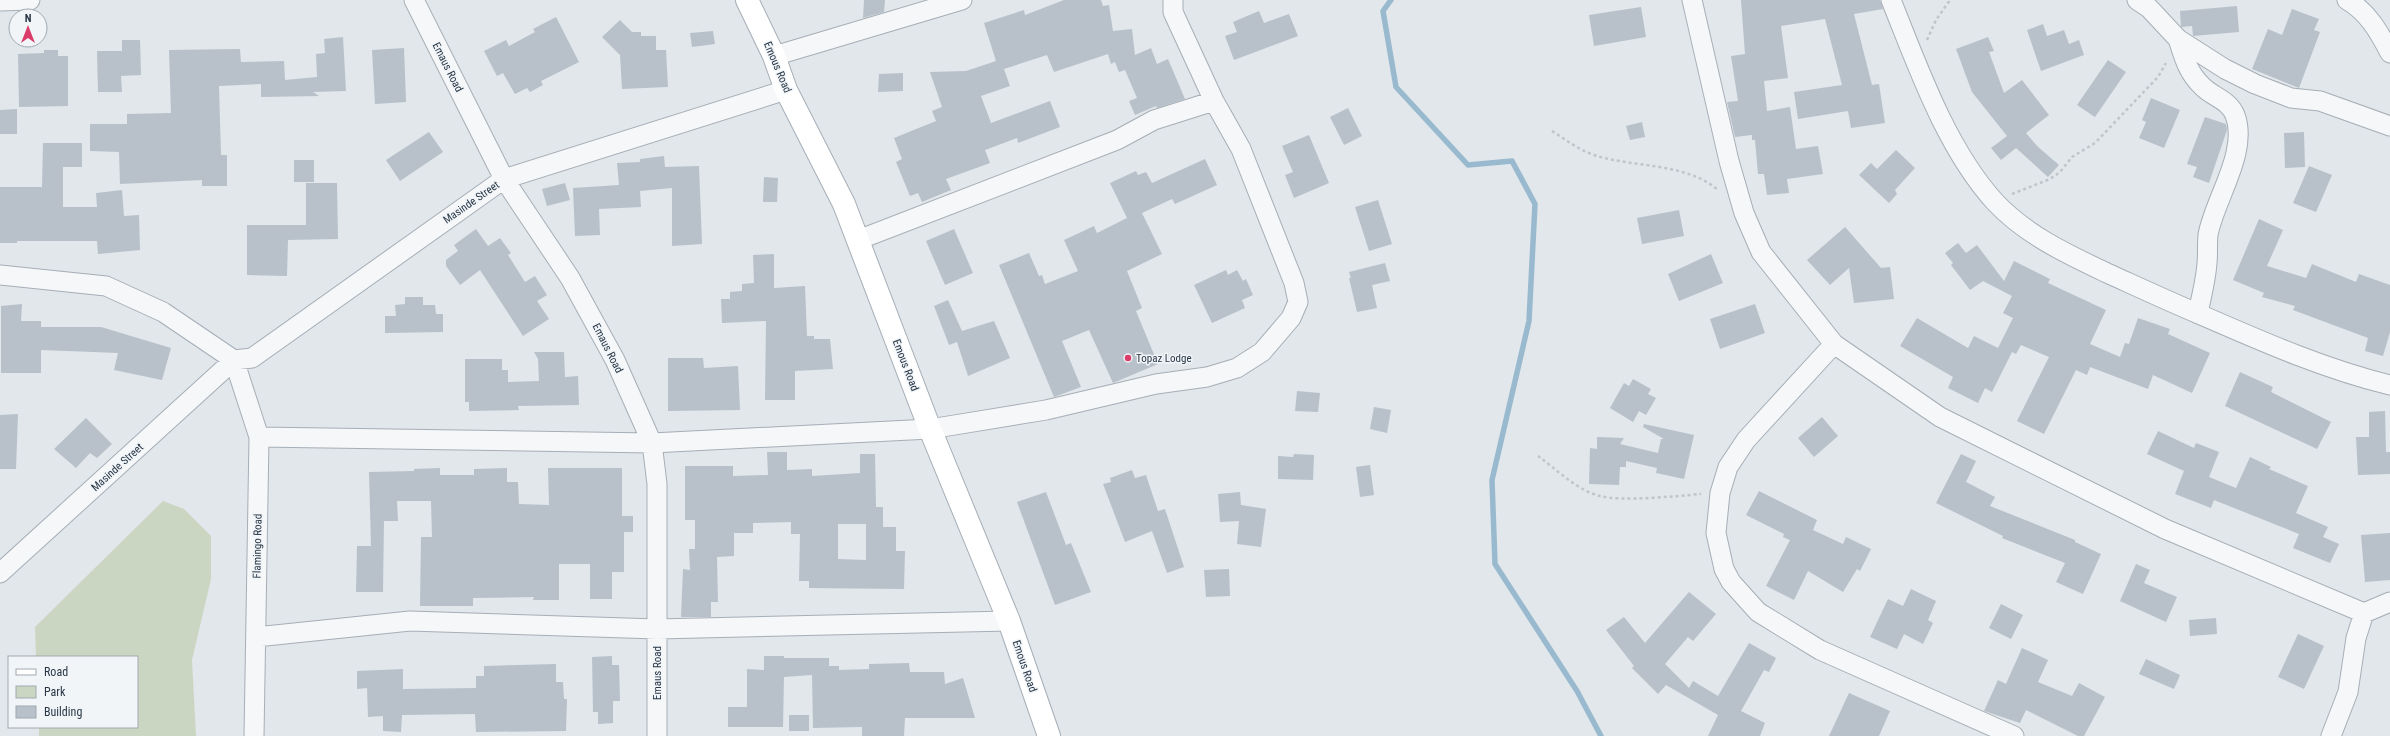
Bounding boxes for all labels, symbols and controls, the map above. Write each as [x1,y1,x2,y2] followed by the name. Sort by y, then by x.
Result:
[8,8,48,48] north arrow
[25,12,32,25] text: N
[430,40,466,94] street label: Emaus Road
[761,40,794,95] street label: Emous Road
[441,178,502,226] street label: Masinde Street
[590,321,626,375] street label: Emaus Road
[890,338,921,393] street label: Emous Road
[1136,352,1192,365] place label: Topaz Lodge
[1123,353,1133,363] marker: Topaz Lodge
[89,441,146,494] street label: Masinde Street
[250,514,265,579] street label: Flamingo Road
[1010,638,1039,694] street label: Emous Road
[651,646,664,700] street label: Emaus Road
[8,656,138,728] legend
[44,665,68,679] text: Road
[44,685,66,699] text: Park
[44,705,82,719] text: Building

